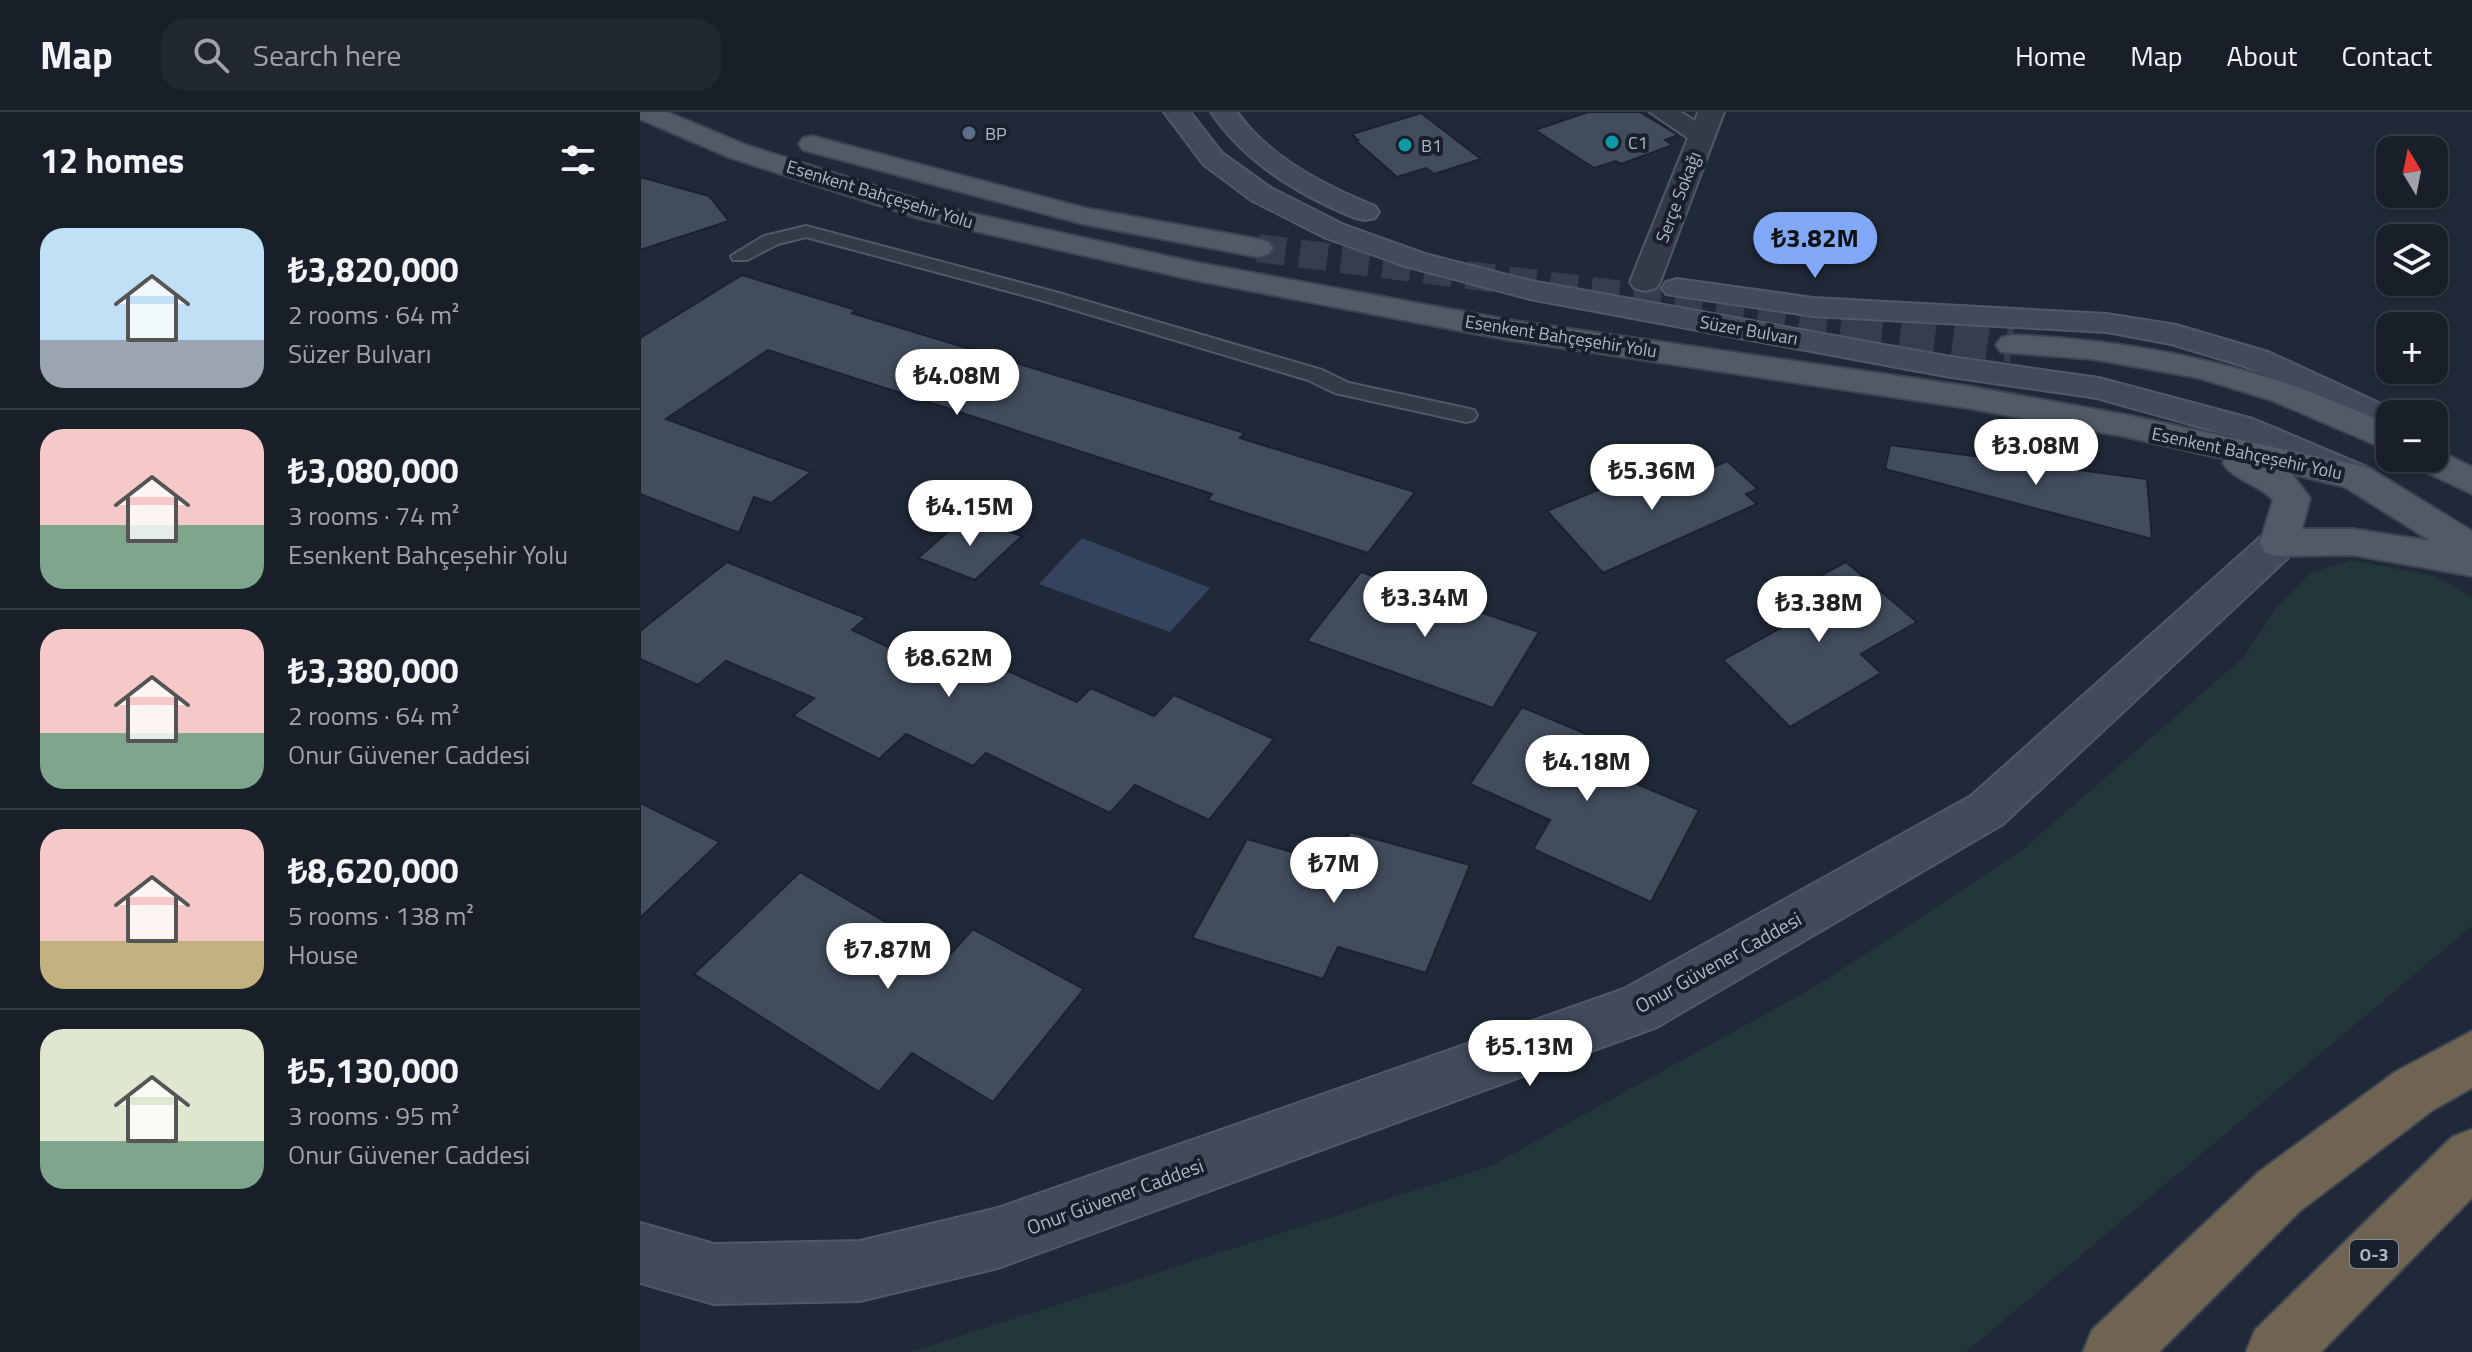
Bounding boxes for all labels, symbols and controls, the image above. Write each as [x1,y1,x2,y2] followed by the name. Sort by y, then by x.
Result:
[161,19,721,91] search box
[40,26,113,84] text: Map
[253,32,402,78] text: Search here
[189,33,233,77] icon: search
[2015,34,2086,77] text: Home
[2130,34,2183,77] text: Map
[2227,34,2297,77] text: About
[2341,34,2432,77] text: Contact
[985,120,1007,147] place label: BP
[960,124,978,142] marker: BP
[1628,129,1648,156] place label: C1
[1421,132,1442,159] place label: B1
[1603,133,1621,151] marker: C1
[40,134,184,186] text: 12 homes
[1396,136,1414,154] marker: B1
[2376,136,2448,208] north arrow
[2376,136,2448,472] map controls
[556,138,600,182] icon: filters
[1648,147,1708,247] street label: Serçe Sokağı
[783,153,977,235] street label: Esenkent Bahçeşehir Yolu
[1750,212,1880,280] pin: ₺3.82M
[1771,218,1859,257] text: ₺3.82M
[2376,224,2448,296] button: layers
[288,243,459,295] text: ₺3,820,000
[104,260,200,356] icon: home
[288,295,459,334] text: 2 rooms · 64 m²
[1463,307,1659,365] street label: Esenkent Bahçeşehir Yolu
[1698,308,1800,352] street label: Süzer Bulvarı
[2376,312,2448,384] button: +
[288,334,431,373] text: Süzer Bulvarı
[892,349,1022,417] pin: ₺4.08M
[913,355,1001,394] text: ₺4.08M
[2376,400,2448,472] button: −
[1971,419,2101,487] pin: ₺3.08M
[2149,420,2345,486] street label: Esenkent Bahçeşehir Yolu
[1992,425,2080,464] text: ₺3.08M
[288,444,459,496] text: ₺3,080,000
[1587,444,1717,512] pin: ₺5.36M
[1608,450,1696,489] text: ₺5.36M
[104,461,200,557] icon: home
[905,480,1035,548] pin: ₺4.15M
[926,486,1014,525] text: ₺4.15M
[288,496,459,535] text: 3 rooms · 74 m²
[288,535,568,574] text: Esenkent Bahçeşehir Yolu
[1360,571,1490,639] pin: ₺3.34M
[1754,576,1884,644] pin: ₺3.38M
[1381,577,1469,616] text: ₺3.34M
[1775,582,1863,621] text: ₺3.38M
[884,631,1014,699] pin: ₺8.62M
[905,637,993,676] text: ₺8.62M
[288,644,459,696] text: ₺3,380,000
[104,661,200,757] icon: home
[288,696,459,735] text: 2 rooms · 64 m²
[288,735,530,774] text: Onur Güvener Caddesi
[1522,735,1652,803] pin: ₺4.18M
[1543,741,1631,780] text: ₺4.18M
[1295,837,1373,905] pin: ₺7M
[1308,843,1360,882] text: ₺7M
[288,844,459,896] text: ₺8,620,000
[104,861,200,957] icon: home
[288,896,474,935] text: 5 rooms · 138 m²
[1629,903,1807,1021] street label: Onur Güvener Caddesi
[823,923,953,991] pin: ₺7.87M
[844,929,932,968] text: ₺7.87M
[288,935,358,974] text: House
[1465,1020,1595,1088] pin: ₺5.13M
[1486,1026,1574,1065] text: ₺5.13M
[288,1044,459,1096] text: ₺5,130,000
[104,1061,200,1157] icon: home
[288,1096,459,1135] text: 3 rooms · 95 m²
[288,1135,530,1174] text: Onur Güvener Caddesi
[1022,1150,1208,1242] street label: Onur Güvener Caddesi
[2350,1240,2398,1268] road number: O-3

